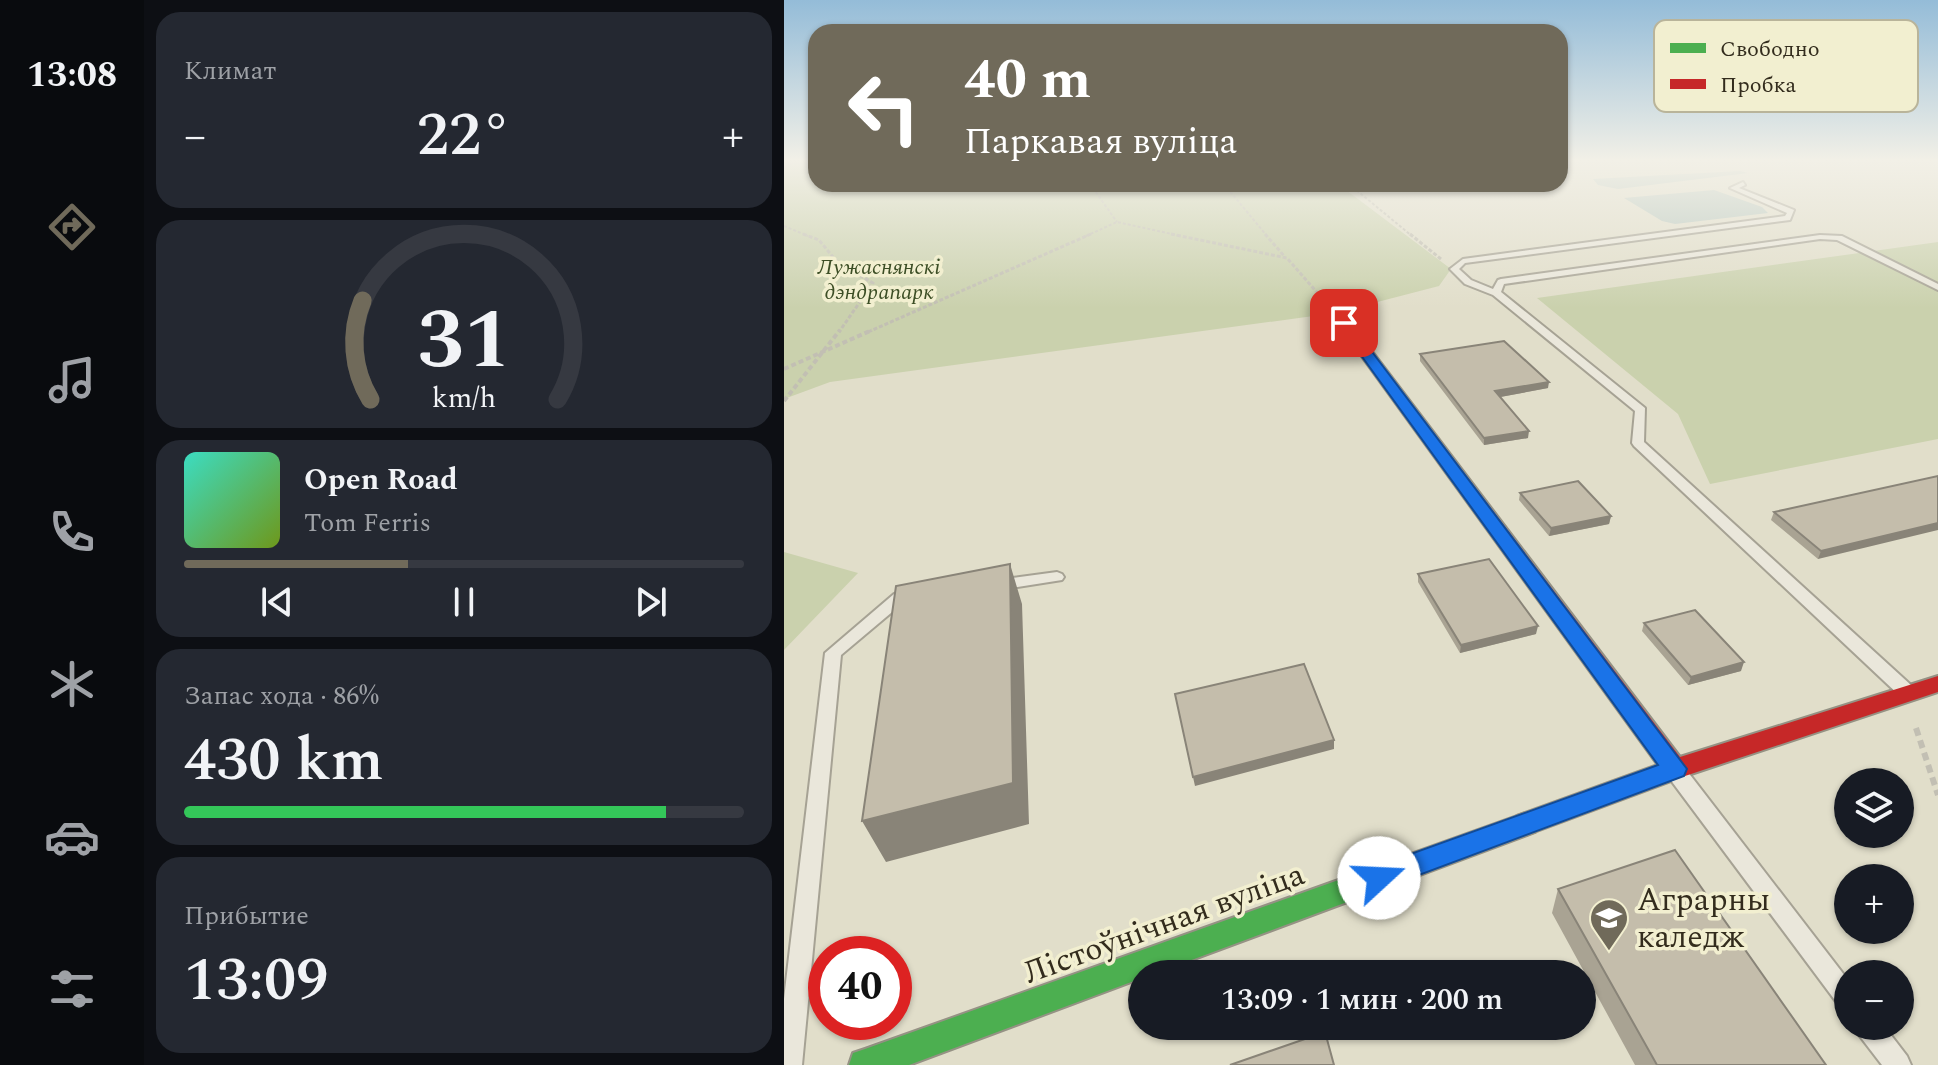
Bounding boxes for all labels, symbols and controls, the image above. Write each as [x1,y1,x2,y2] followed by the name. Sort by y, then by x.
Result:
[1654,20,1918,112] legend
[1720,33,1820,66] text: Свободно
[964,38,1091,123] text: 40 m
[27,48,117,103] text: 13:08
[184,51,276,91] text: Климат
[832,56,936,160] icon: left
[1720,69,1797,102] text: Пробка
[417,90,511,182] text: 22°
[184,103,206,170] text: −
[722,103,744,170] text: +
[964,115,1237,170] text: Паркавая вуліца
[44,199,100,255] icon: directions
[816,251,941,309] park label: Лужаснянскі дэндрапарк
[417,278,511,405] text: 31
[1310,289,1378,357] pin
[1322,301,1366,345] icon: arrive
[44,352,100,408] icon: music
[432,377,496,420] text: km/h
[304,457,458,503] text: Open Road
[304,503,431,543] text: Tom Ferris
[44,504,100,560] icon: phone
[255,580,299,624] icon: previous
[442,580,486,624] icon: pause
[629,580,673,624] icon: next
[44,656,100,712] icon: climate
[184,676,379,716] text: Запас хода · 86%
[184,715,384,807] text: 430 km
[1834,768,1914,1040] map controls
[1834,768,1914,848] button: layers
[44,809,100,865] icon: car
[1337,836,1421,920] position arrow
[1016,850,1312,998] street label: Лістоўнічная вуліца
[1834,864,1914,944] button: +
[1637,876,1770,962] place label: Аграрны каледж
[184,896,309,936] text: Прибытие
[1588,897,1630,952] school or university icon: Аграрны каледж
[184,935,328,1027] text: 13:09
[808,936,912,1040] speed limit sign: 40
[1834,960,1914,1040] button: −
[44,961,100,1017] icon: filters
[1221,977,1503,1023] text: 13:09 · 1 мин · 200 m

